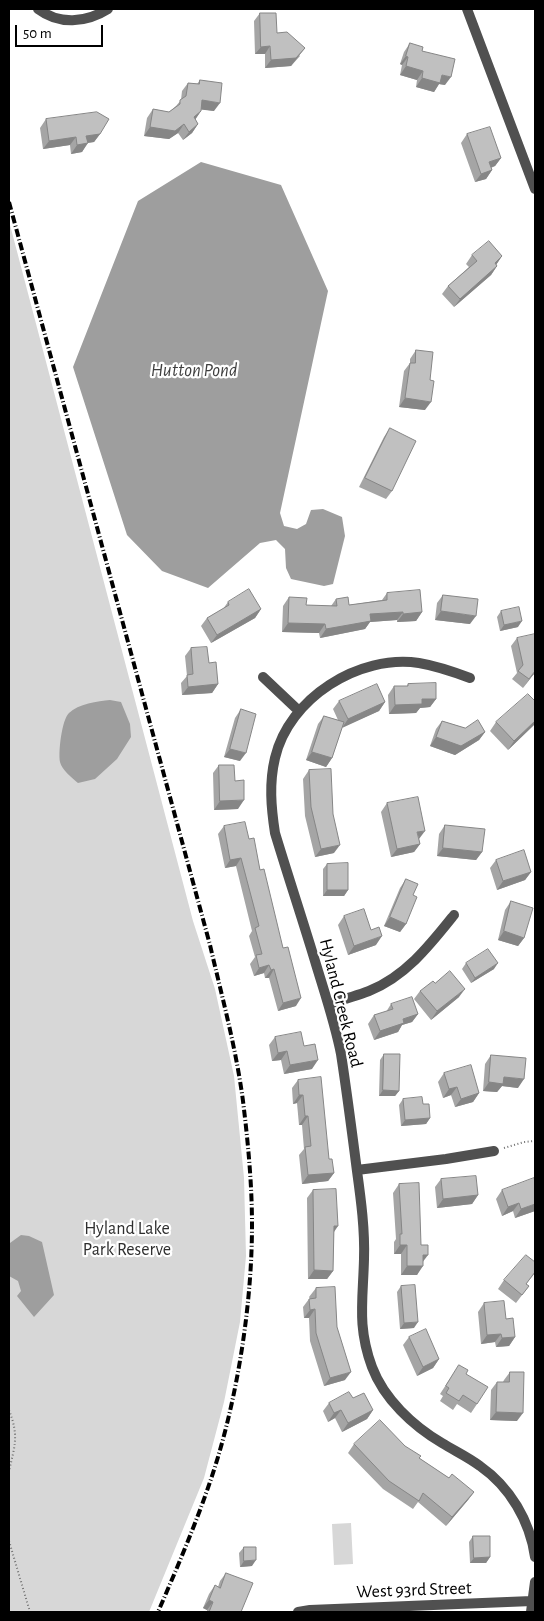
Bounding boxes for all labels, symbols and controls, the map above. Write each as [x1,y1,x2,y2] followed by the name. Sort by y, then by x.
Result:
[18,15,105,47] scale bar
[23,26,52,41] text: 50 m
[151,359,237,381] water label: Hutton Pond
[315,936,367,1070] street label: Hyland Creek Road
[83,1218,171,1260] park label: Hyland Lake Park Reserve
[356,1577,472,1603] street label: West 93rd Street

